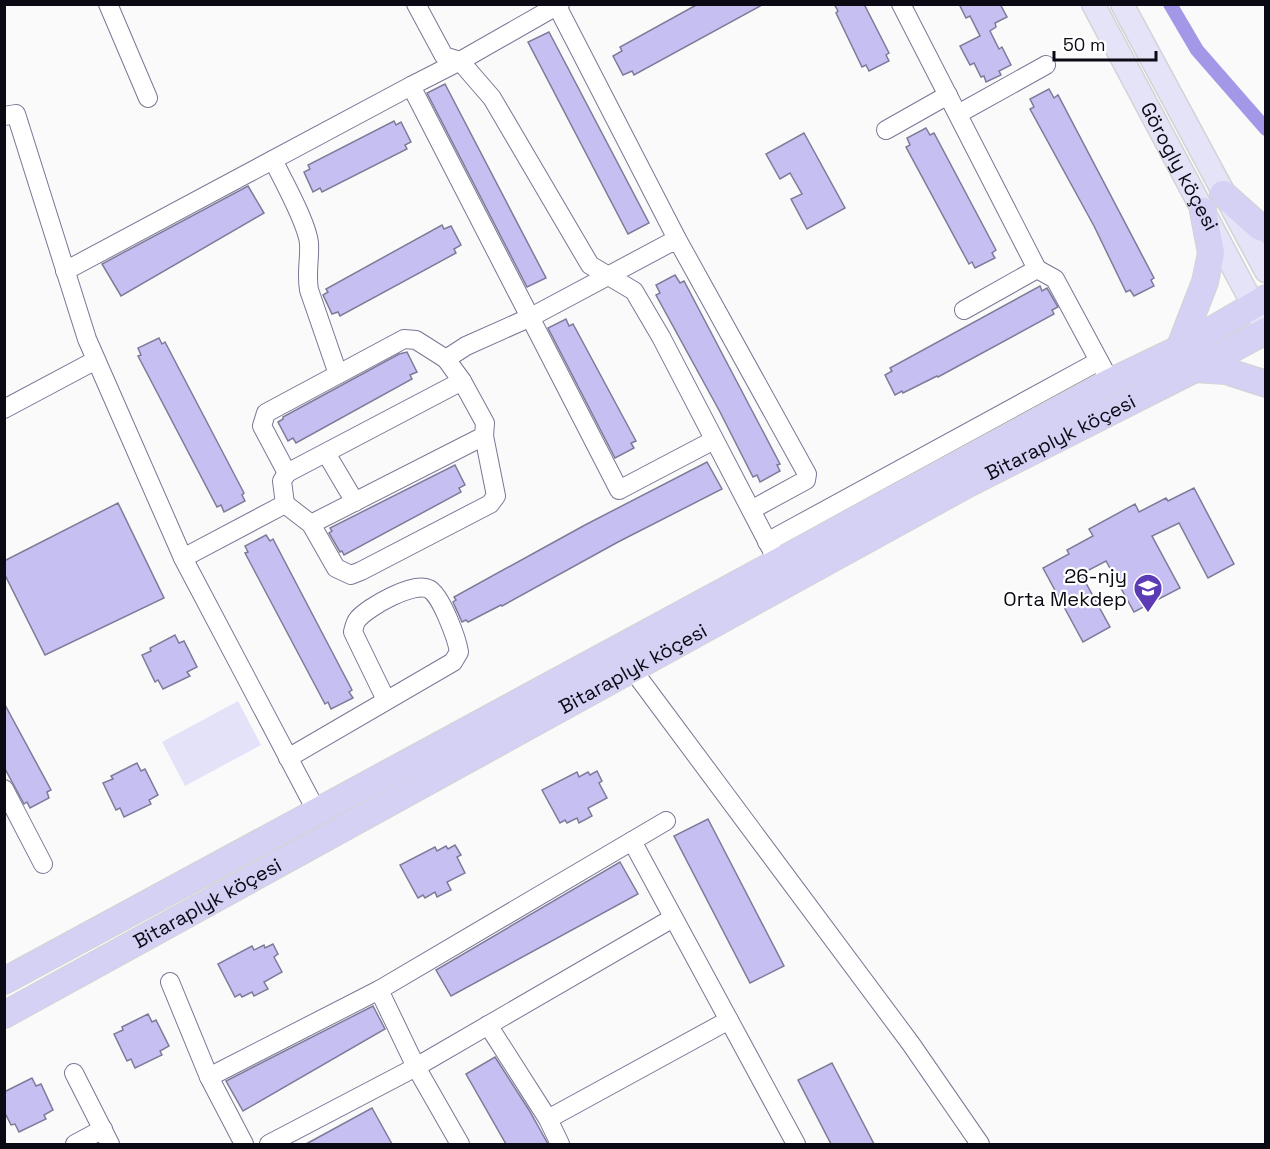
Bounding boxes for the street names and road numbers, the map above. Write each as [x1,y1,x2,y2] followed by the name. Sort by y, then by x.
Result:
[1135,98,1224,235] street label: Görogly köçesi
[981,388,1140,486] street label: Bitaraplyk köçesi
[554,617,712,720] street label: Bitaraplyk köçesi
[129,852,286,954] street label: Bitaraplyk köçesi

